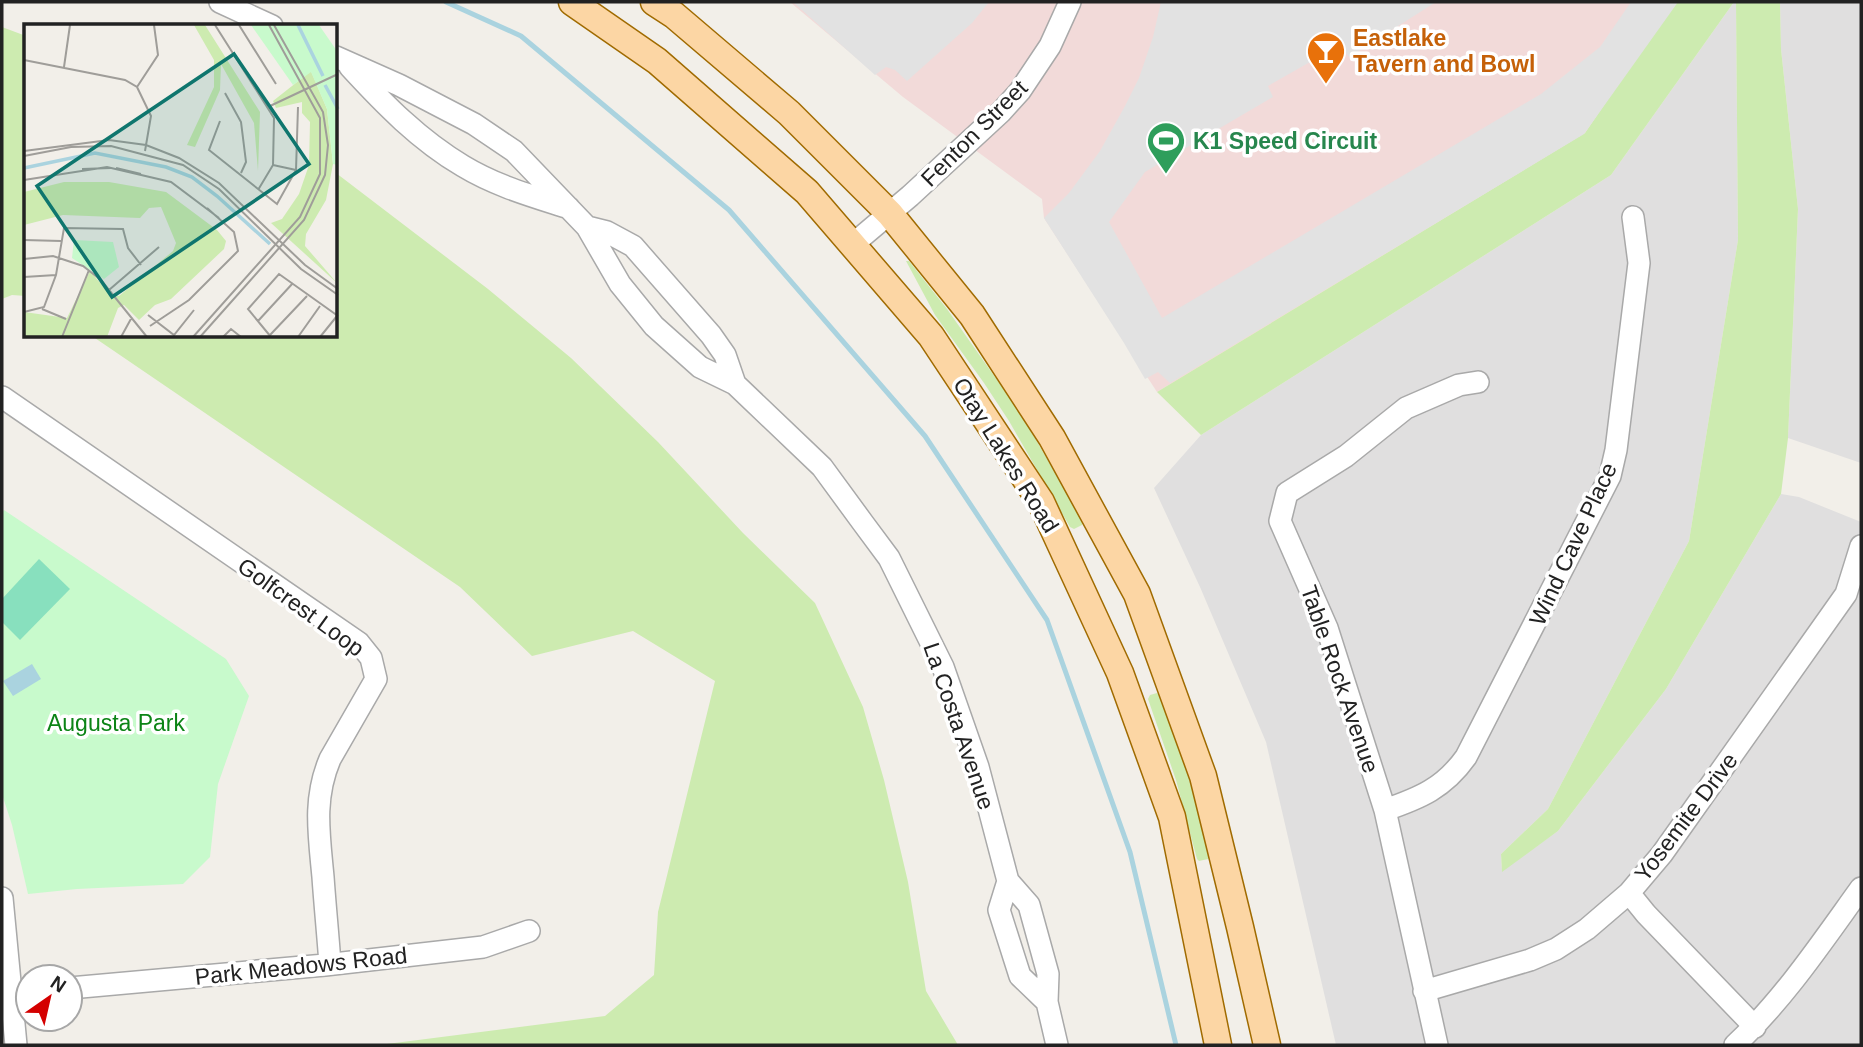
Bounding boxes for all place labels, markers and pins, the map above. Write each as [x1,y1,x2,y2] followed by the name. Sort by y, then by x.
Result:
[1353,25,1535,77] place label: Eastlake Tavern and Bowl
[1305,30,1347,85] bar icon: Eastlake Tavern and Bowl
[1145,120,1187,175] sports icon: K1 Speed Circuit
[1193,128,1377,154] place label: K1 Speed Circuit

